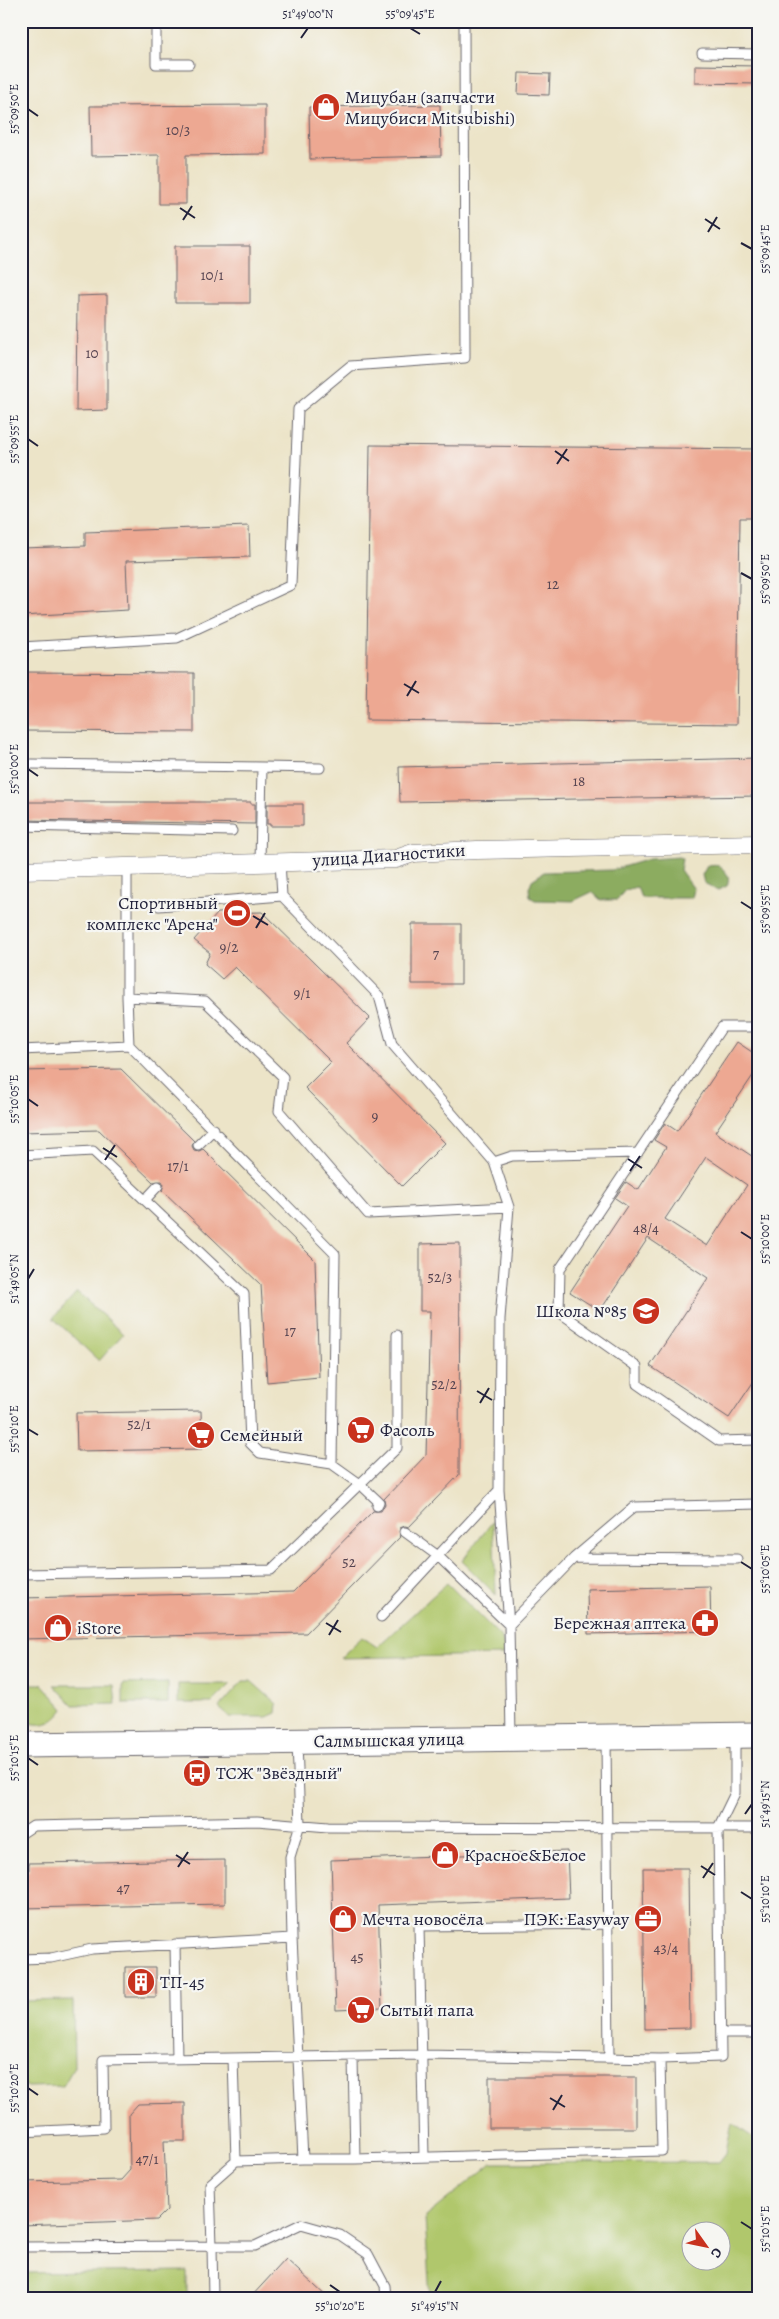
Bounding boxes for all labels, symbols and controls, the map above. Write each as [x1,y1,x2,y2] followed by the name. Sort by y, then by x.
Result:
[283,6,334,22] text: 51°49'00"N
[385,6,435,22] text: 55°09'45"E
[6,84,22,134] text: 55°09'50"E
[345,85,515,130] place label: Мицубан (запчасти Мицубиси Mitsubishi)
[311,92,341,122] shop icon: Мицубан (запчасти Мицубиси Mitsubishi)
[166,120,190,140] house number: 10/3
[757,224,773,274] text: 55°09'45"E
[200,265,224,285] house number: 10/1
[85,343,99,363] house number: 10
[6,415,22,463] text: 55°09'55"E
[757,554,773,604] text: 55°09'50"E
[547,574,559,594] house number: 12
[6,744,22,794] text: 55°10'00"E
[573,771,585,791] house number: 18
[311,838,466,872] street label: улица Диагностики
[757,885,773,933] text: 55°09'55"E
[86,891,218,936] place label: Спортивный комплекс "Арена"
[222,898,252,928] sports icon: Спортивный комплекс "Арена"
[220,937,238,957] house number: 9/2
[433,944,440,964] house number: 7
[294,983,310,1003] house number: 9/1
[6,1075,22,1123] text: 55°10'05"E
[372,1106,379,1126] house number: 9
[167,1156,189,1176] house number: 17/1
[757,1214,773,1264] text: 55°10'00"E
[633,1218,659,1238] house number: 48/4
[6,1254,22,1304] text: 51°49'05"N
[428,1267,452,1287] house number: 52/3
[631,1296,661,1326] school or university icon: Школа №85
[536,1299,627,1323] place label: Школа №85
[284,1321,296,1341] house number: 17
[431,1374,457,1394] house number: 52/2
[6,1405,22,1453] text: 55°10'10"E
[127,1414,151,1434] house number: 52/1
[346,1415,376,1445] supermarket icon: Фасоль
[380,1418,435,1442] place label: Фасоль
[186,1420,216,1450] supermarket icon: Семейный
[220,1423,303,1447] place label: Семейный
[757,1545,773,1593] text: 55°10'05"E
[342,1552,356,1572] house number: 52
[690,1608,720,1638] pharmacy icon: Бережная аптека
[553,1611,687,1635] place label: Бережная аптека
[43,1613,73,1643] shop icon: iStore
[77,1616,121,1640] place label: iStore
[314,1727,465,1753] street label: Салмышская улица
[6,1735,22,1781] text: 55°10'15"E
[182,1758,212,1788] bus stop icon: ТСЖ "Звёздный"
[216,1761,342,1785] place label: ТСЖ "Звёздный"
[757,1780,773,1828] text: 51°49'15"N
[430,1840,460,1870] shop icon: Красное&Белое
[464,1843,586,1867] place label: Красное&Белое
[757,1875,773,1923] text: 55°10'10"E
[116,1878,130,1898] house number: 47
[328,1904,358,1934] shop icon: Мечта новосёла
[633,1904,663,1934] office icon: ПЭК: Easyway
[362,1907,484,1931] place label: Мечта новосёла
[523,1907,630,1931] place label: ПЭК: Easyway
[654,1938,679,1958] house number: 43/4
[350,1947,364,1967] house number: 45
[126,1967,156,1997] building icon: ТП-45
[160,1970,205,1994] place label: ТП-45
[346,1995,376,2025] supermarket icon: Сытый папа
[380,1998,475,2022] place label: Сытый папа
[6,2063,22,2113] text: 55°10'20"E
[135,2149,159,2169] house number: 47/1
[757,2206,773,2252] text: 55°10'15"E
[682,2222,732,2272] north arrow
[706,2244,727,2262] text: С
[315,2298,365,2314] text: 55°10'20"E
[411,2298,459,2314] text: 51°49'15"N

